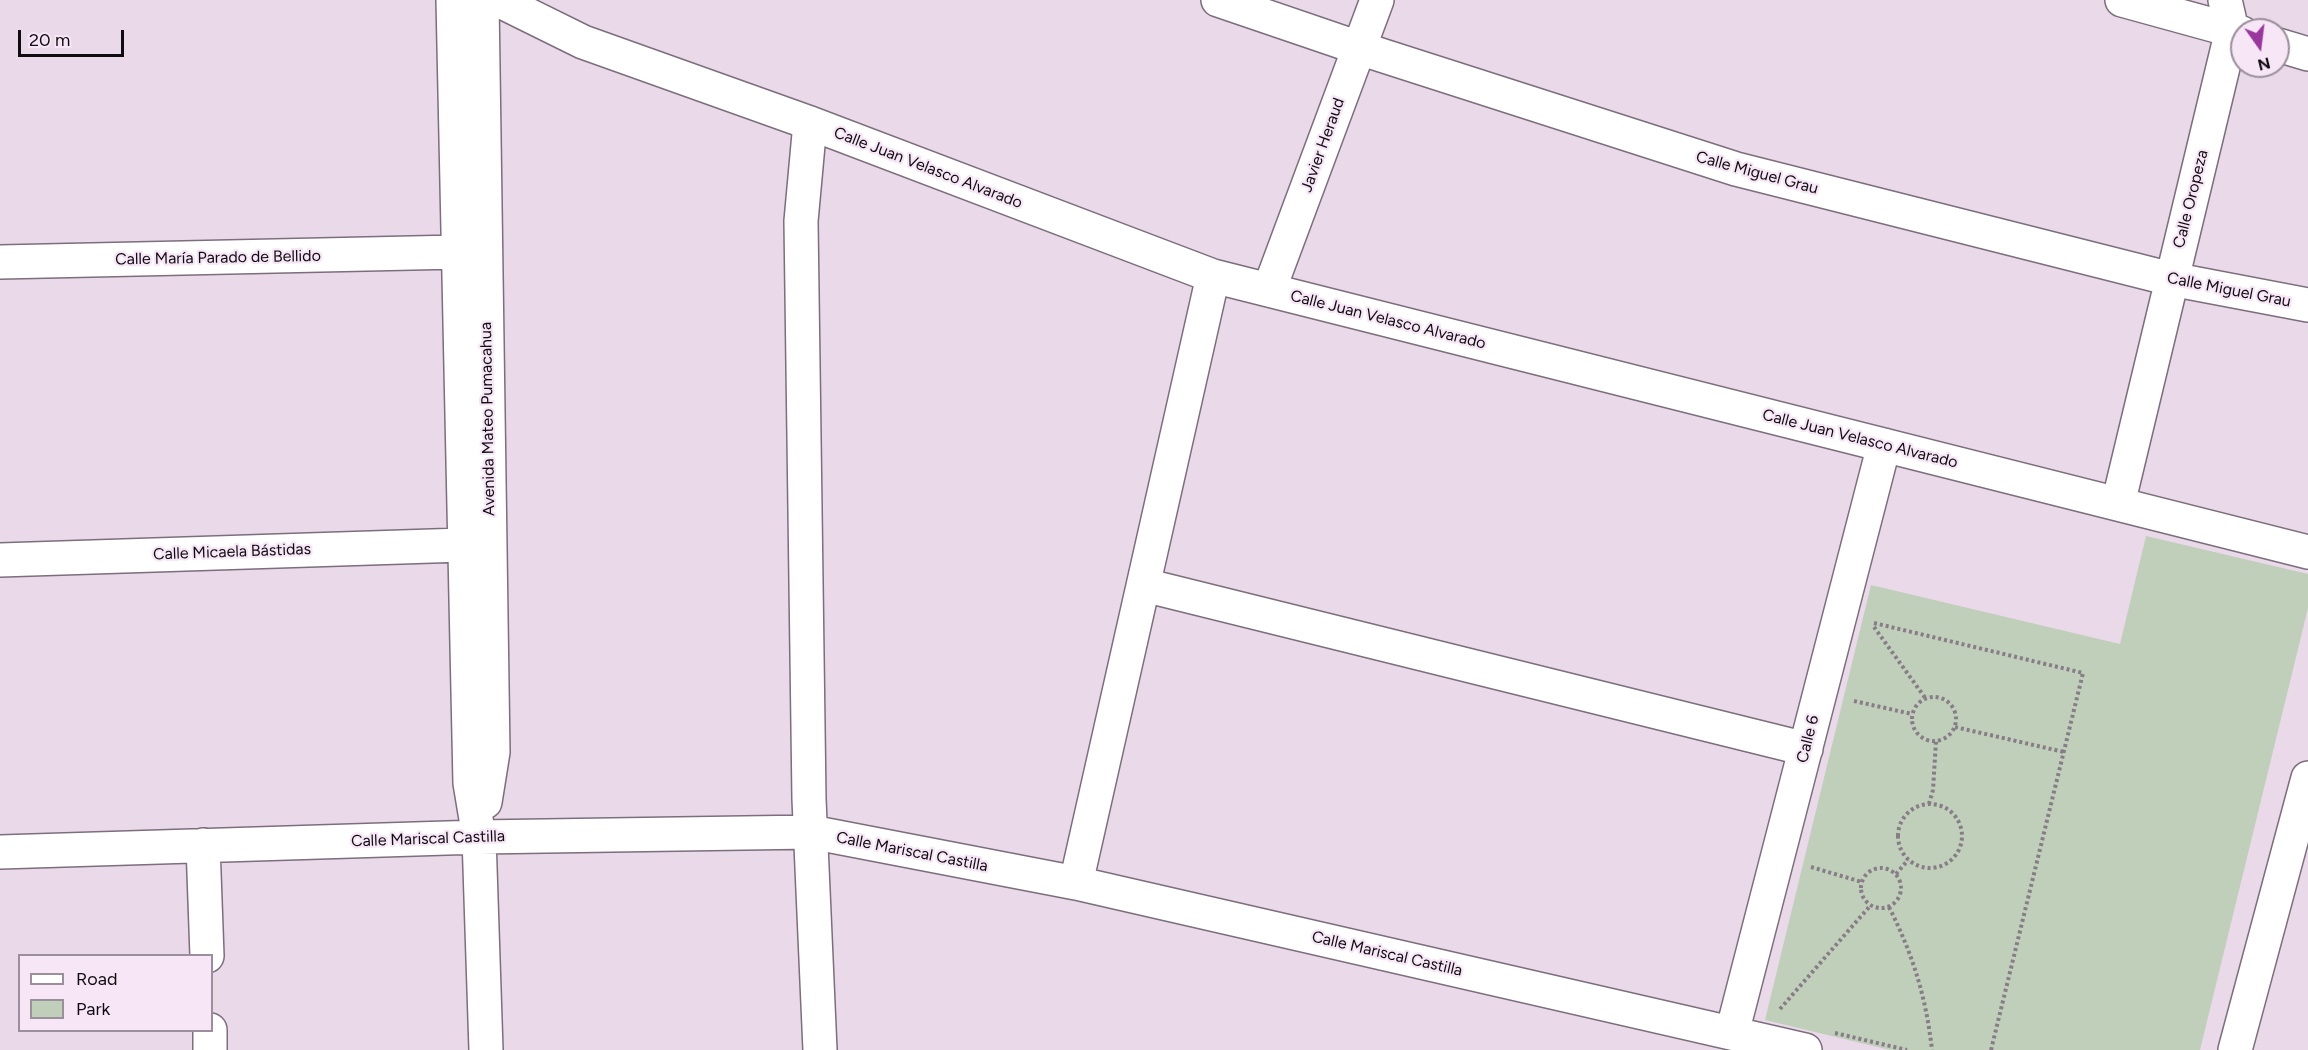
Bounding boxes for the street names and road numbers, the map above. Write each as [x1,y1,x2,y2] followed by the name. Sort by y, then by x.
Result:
[1297,95,1349,195] street label: Javier Heraud
[831,123,1025,213] street label: Calle Juan Velasco Alvarado
[1694,147,1820,199] street label: Calle Miguel Grau
[2170,148,2212,250] street label: Calle Oropeza
[115,247,321,269] street label: Calle María Parado de Bellido
[2165,269,2293,311] street label: Calle Miguel Grau
[1288,286,1488,354] street label: Calle Juan Velasco Alvarado
[477,322,499,516] street label: Avenida Mateo Pumacahua
[1760,405,1960,473] street label: Calle Juan Velasco Alvarado
[153,540,311,564] street label: Calle Micaela Bástidas
[1793,713,1823,765] street label: Calle 6
[351,827,505,851] street label: Calle Mariscal Castilla
[835,828,989,876] street label: Calle Mariscal Castilla
[1310,927,1464,981] street label: Calle Mariscal Castilla

